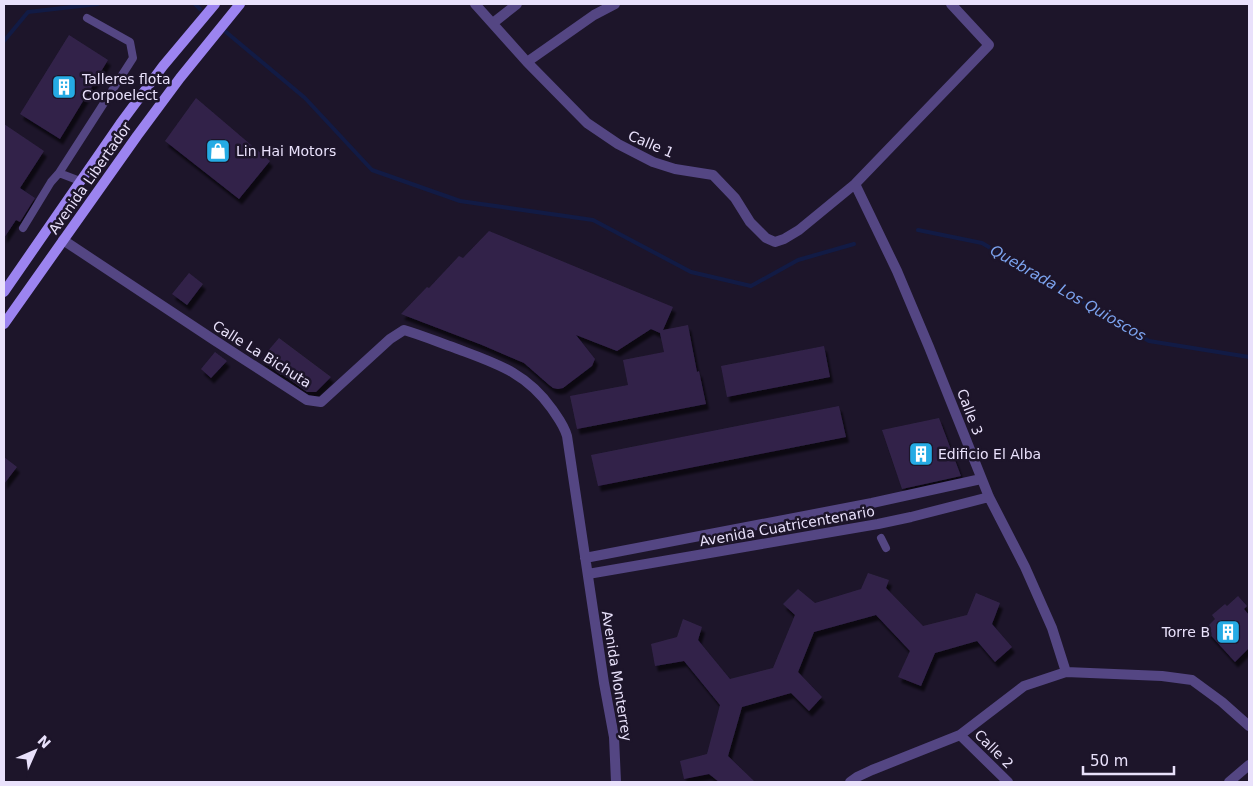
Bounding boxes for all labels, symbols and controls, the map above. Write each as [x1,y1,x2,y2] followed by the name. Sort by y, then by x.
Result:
[81,71,170,103] place label: Talleres flota Corpoelect
[51,74,77,100] building icon: Talleres flota Corpoelect
[45,119,135,237] street label: Avenida Libertador
[626,127,676,161] street label: Calle 1
[205,138,231,164] shop icon: Lin Hai Motors
[236,143,336,159] place label: Lin Hai Motors
[987,241,1149,345] water label: Quebrada Los Quioscos
[210,317,314,391] street label: Calle La Bichuta
[954,387,986,437] street label: Calle 3
[908,441,934,467] building icon: Edificio El Alba
[938,446,1041,462] place label: Edificio El Alba
[698,503,876,549] street label: Avenida Cuatricentenario
[599,610,635,742] street label: Avenida Monterrey
[1215,619,1241,645] building icon: Torre B
[1161,624,1210,640] place label: Torre B
[10,726,60,776] north arrow
[971,726,1017,772] street label: Calle 2
[34,732,54,752] text: N
[1083,744,1174,776] scale bar
[1090,752,1128,770] text: 50 m

